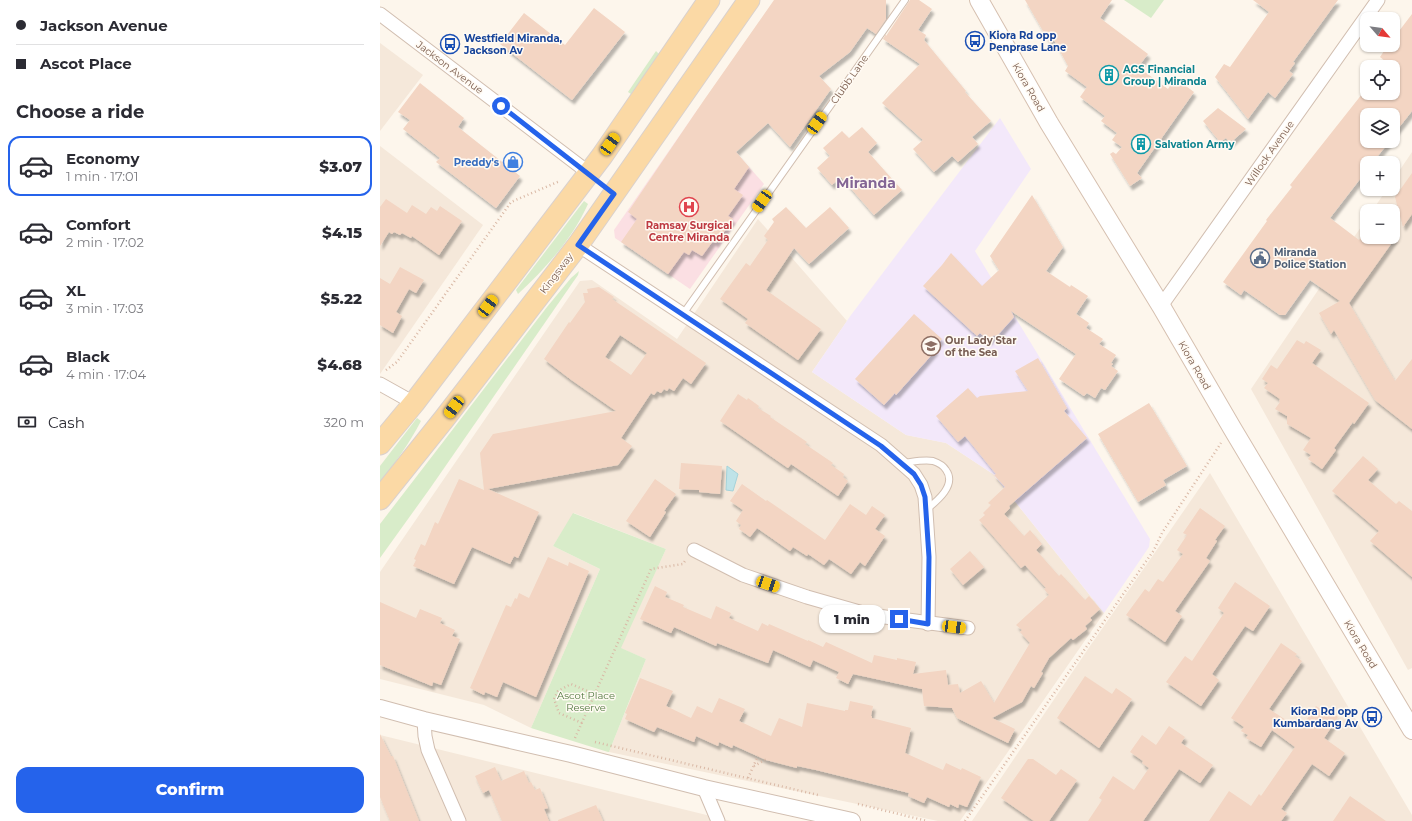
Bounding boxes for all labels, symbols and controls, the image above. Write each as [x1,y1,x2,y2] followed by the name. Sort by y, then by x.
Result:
[1360,12,1400,52] north arrow
[1360,12,1400,244] map controls
[40,16,168,35] text: Jackson Avenue
[989,29,1066,54] place label: Kiora Rd opp Penprase Lane
[964,30,986,52] bus stop icon: Kiora Rd opp Penprase Lane
[463,32,563,57] place label: Westfield Miranda, Jackson Av
[439,33,461,55] bus stop icon: Westfield Miranda, Jackson Av
[413,37,486,97] street label: Jackson Avenue
[828,52,871,106] street label: Clubb Lane
[40,54,132,73] text: Ascot Place
[1009,60,1048,114] street label: Kiora Road
[1360,60,1400,100] button: locate
[1122,63,1207,88] place label: AGS Financial Group | Miranda
[1098,64,1120,86] building icon: AGS Financial Group | Miranda
[492,97,510,115] route start
[16,101,144,123] text: Choose a ride
[1360,108,1400,148] button: layers
[805,110,829,136] car
[1242,118,1297,189] street label: Willock Avenue
[598,131,622,157] car
[1130,133,1152,155] building icon: Salvation Army
[1155,138,1235,151] place label: Salvation Army
[18,148,54,184] icon: car
[66,149,139,168] text: Economy
[502,151,524,173] shop icon: Preddy's
[454,156,500,169] place label: Preddy's
[1360,156,1400,196] button: +
[320,157,362,176] text: $3.07
[66,168,138,184] text: 1 min · 17:01
[836,174,896,192] district label: Miranda
[750,188,774,214] car
[678,196,700,218] hospital icon: Ramsay Surgical Centre Miranda
[1360,204,1400,244] button: −
[18,214,54,250] icon: car
[66,215,131,234] text: Comfort
[646,219,732,244] place label: Ramsay Surgical Centre Miranda
[322,223,362,242] text: $4.15
[66,234,144,250] text: 2 min · 17:02
[1274,246,1346,271] place label: Miranda Police Station
[1249,247,1271,269] public building icon: Miranda Police Station
[537,250,576,296] street label: Kingsway
[18,280,54,316] icon: car
[66,281,85,300] text: XL
[321,289,362,308] text: $5.22
[476,293,500,319] car
[66,300,144,316] text: 3 min · 17:03
[945,334,1017,359] place label: Our Lady Star of the Sea
[920,335,942,357] school or university icon: Our Lady Star of the Sea
[1175,338,1214,392] street label: Kiora Road
[18,346,54,382] icon: car
[66,347,110,366] text: Black
[318,355,362,374] text: $4.68
[66,366,146,382] text: 4 min · 17:04
[442,394,466,420] car
[16,411,38,433] icon: cash
[48,413,85,432] text: Cash
[324,414,364,430] text: 320 m
[755,574,781,594] car
[819,605,885,633] callout: 1 min
[890,610,908,628] route end
[834,611,870,627] text: 1 min
[1341,618,1380,671] street label: Kiora Road
[941,620,967,634] car
[557,689,615,714] park label: Ascot Place Reserve
[1273,705,1359,730] place label: Kiora Rd opp Kumbardang Av
[1361,706,1383,728] bus stop icon: Kiora Rd opp Kumbardang Av
[16,767,364,813] button: Confirm

